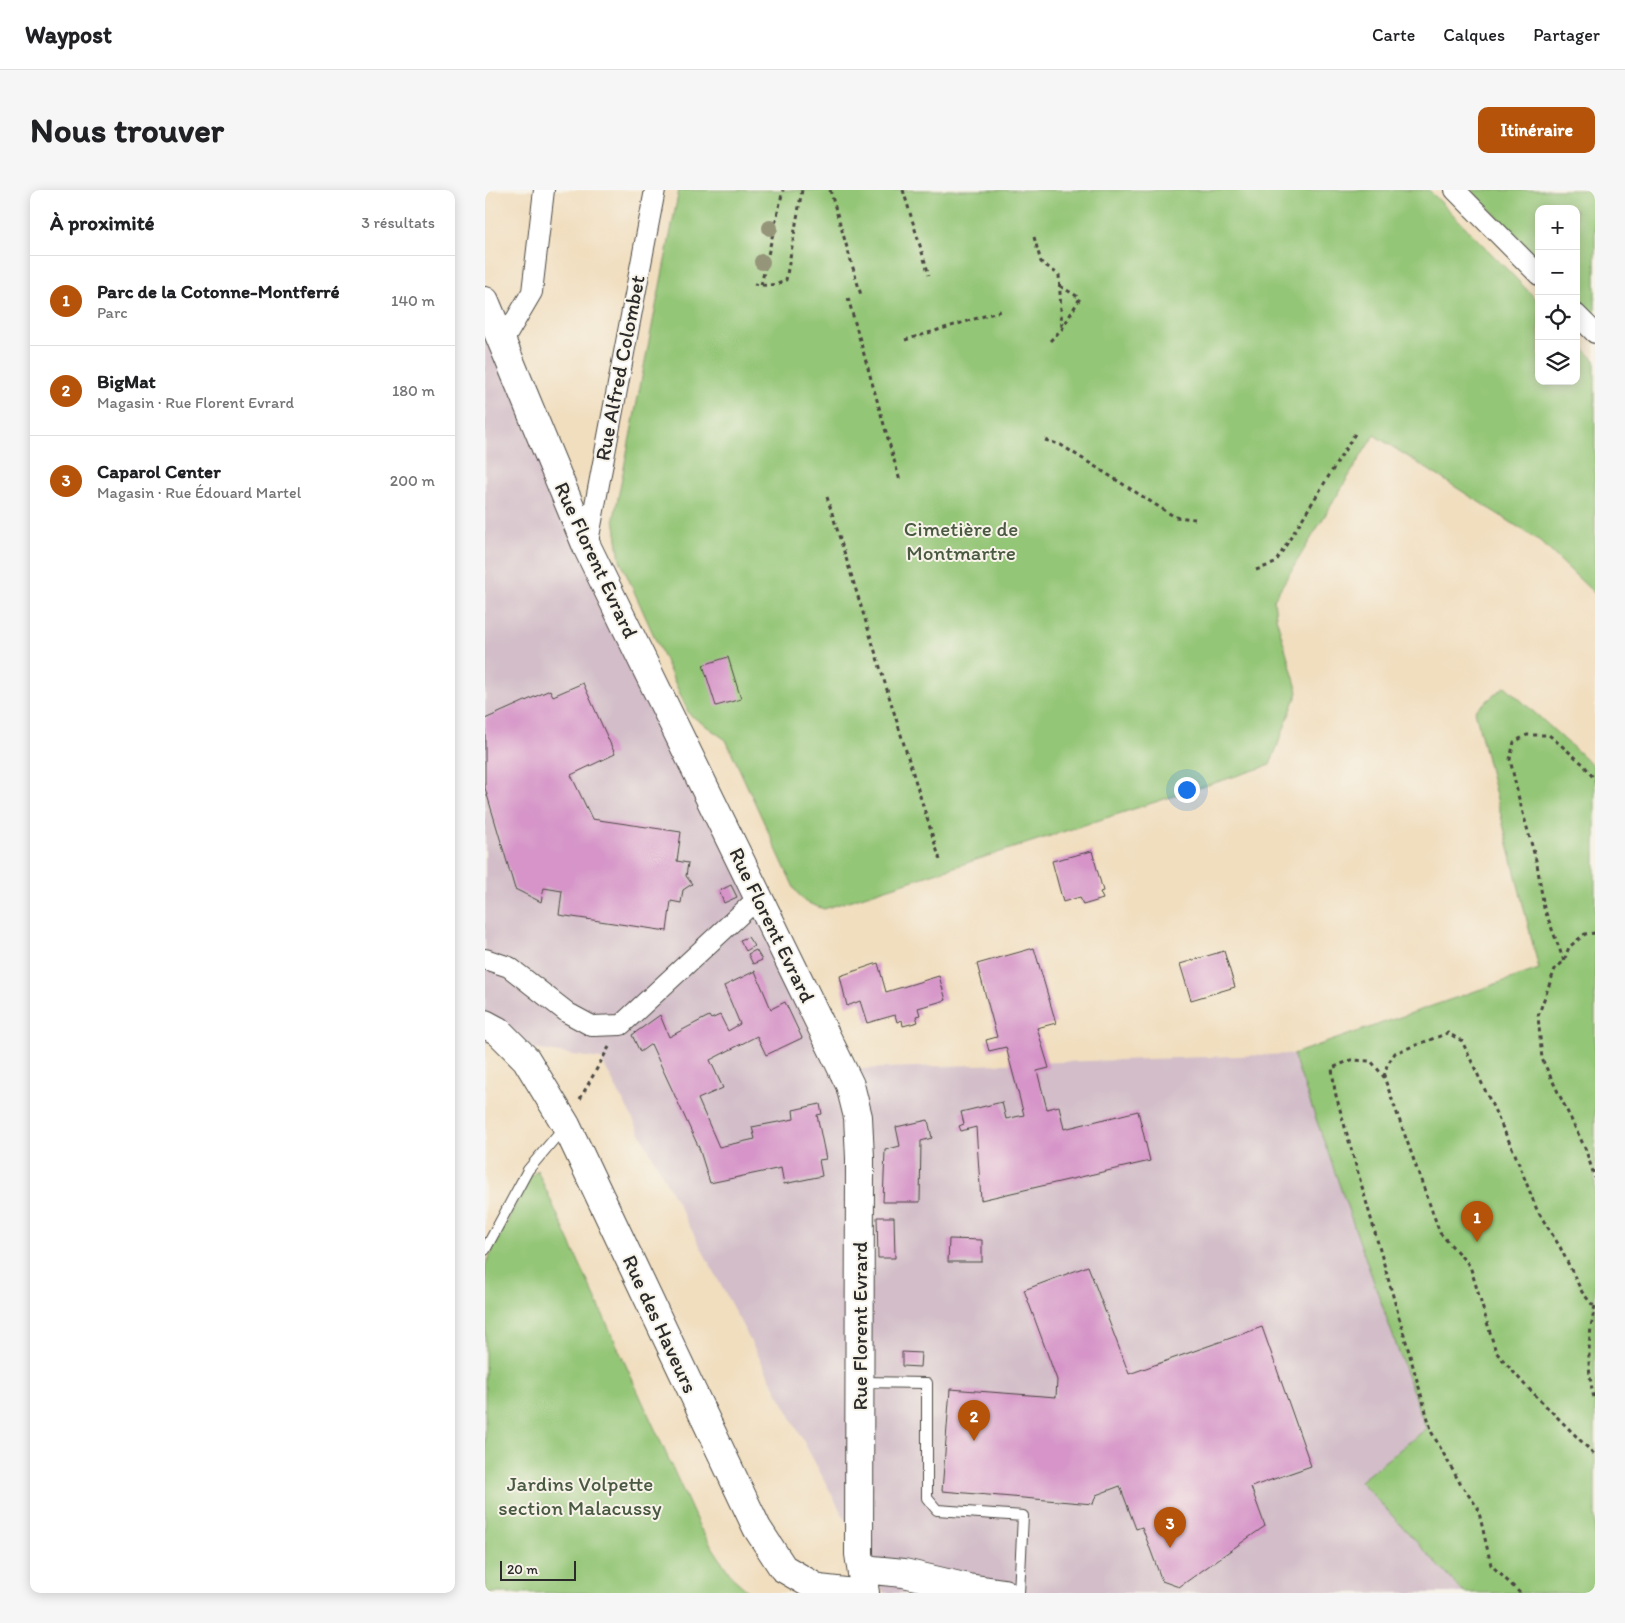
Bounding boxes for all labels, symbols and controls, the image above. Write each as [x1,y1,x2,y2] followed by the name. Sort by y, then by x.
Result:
[25,20,112,49] text: Waypost
[1372,24,1415,46] text: Carte
[1443,24,1505,46] text: Calques
[1533,24,1600,46] text: Partager
[1478,107,1595,153] button: Itinéraire
[30,109,224,151] text: Nous trouver
[1535,205,1580,385] map controls
[1535,205,1580,250] button: +
[50,210,155,235] text: À proximité
[361,213,435,232] text: 3 résultats
[1535,250,1580,295] button: −
[589,273,650,463] street label: Rue Alfred Colombet
[97,280,340,303] text: Parc de la Cotonne-Montferré
[62,291,70,310] text: 1
[391,291,435,310] text: 140 m
[1535,295,1580,340] button: locate
[97,303,128,322] text: Parc
[1535,340,1580,385] button: layers
[97,370,156,393] text: BigMat
[62,381,70,400] text: 2
[392,381,435,400] text: 180 m
[97,393,294,412] text: Magasin · Rue Florent Evrard
[97,460,221,483] text: Caparol Center
[62,471,70,490] text: 3
[390,471,435,490] text: 200 m
[549,478,644,642] street label: Rue Florent Evrard
[97,483,301,502] text: Magasin · Rue Édouard Martel
[904,516,1018,565] park label: Cimetière de Montmartre
[1174,777,1200,803] your location
[724,843,821,1006] street label: Rue Florent Evrard
[1461,1201,1493,1242] pin: 1
[847,1241,872,1411] street label: Rue Florent Evrard
[618,1251,703,1397] street label: Rue des Haveurs
[958,1400,990,1441] pin: 2
[498,1471,662,1520] park label: Jardins Volpette section Malacussy
[1154,1507,1186,1548] pin: 3
[500,1558,576,1581] scale bar
[507,1561,538,1578] text: 20 m

